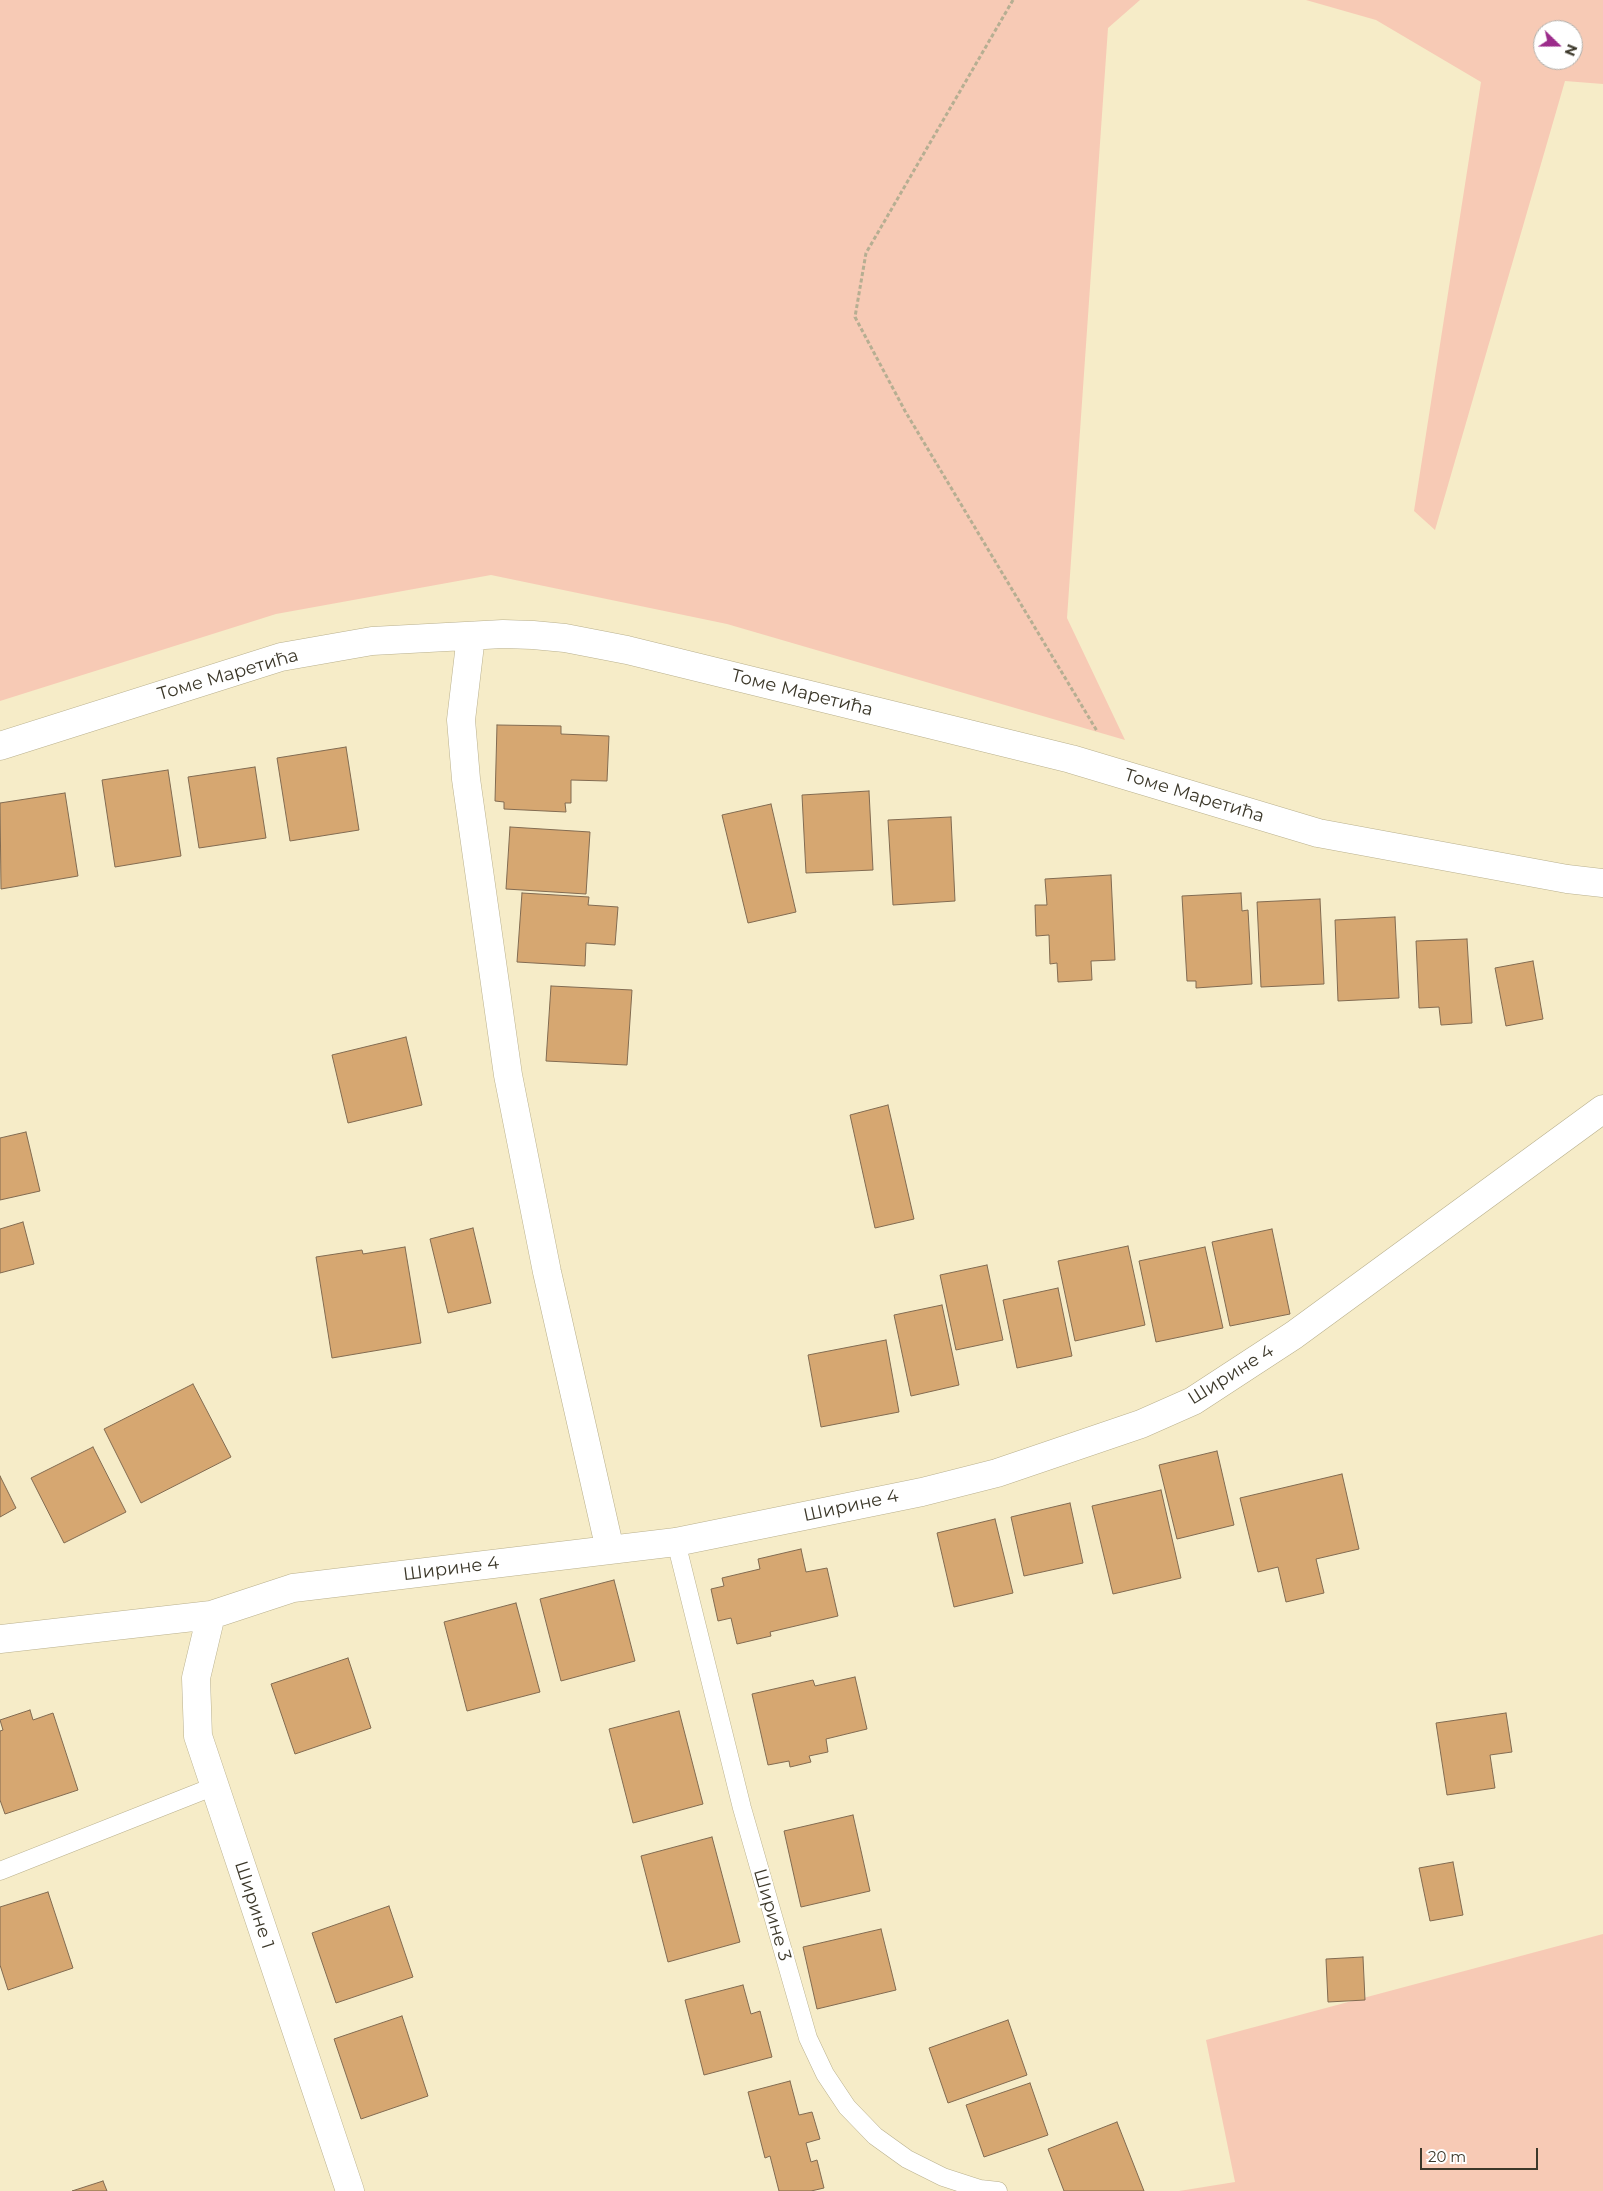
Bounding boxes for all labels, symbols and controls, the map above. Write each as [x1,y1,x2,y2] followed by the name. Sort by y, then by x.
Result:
[1533,20,1583,70] north arrow
[1561,42,1581,59] text: N
[155,645,301,705] street label: Томе Маретића
[729,665,875,721] street label: Томе Маретића
[1121,764,1267,828] street label: Томе Маретића
[1184,1340,1278,1410] street label: Ширине 4
[801,1485,901,1527] street label: Ширине 4
[402,1552,500,1586] street label: Ширине 4
[230,1858,278,1952] street label: Ширине 1
[749,1866,795,1964] street label: Ширине 3
[1423,2138,1540,2170] scale bar
[1428,2147,1466,2166] text: 20 m

